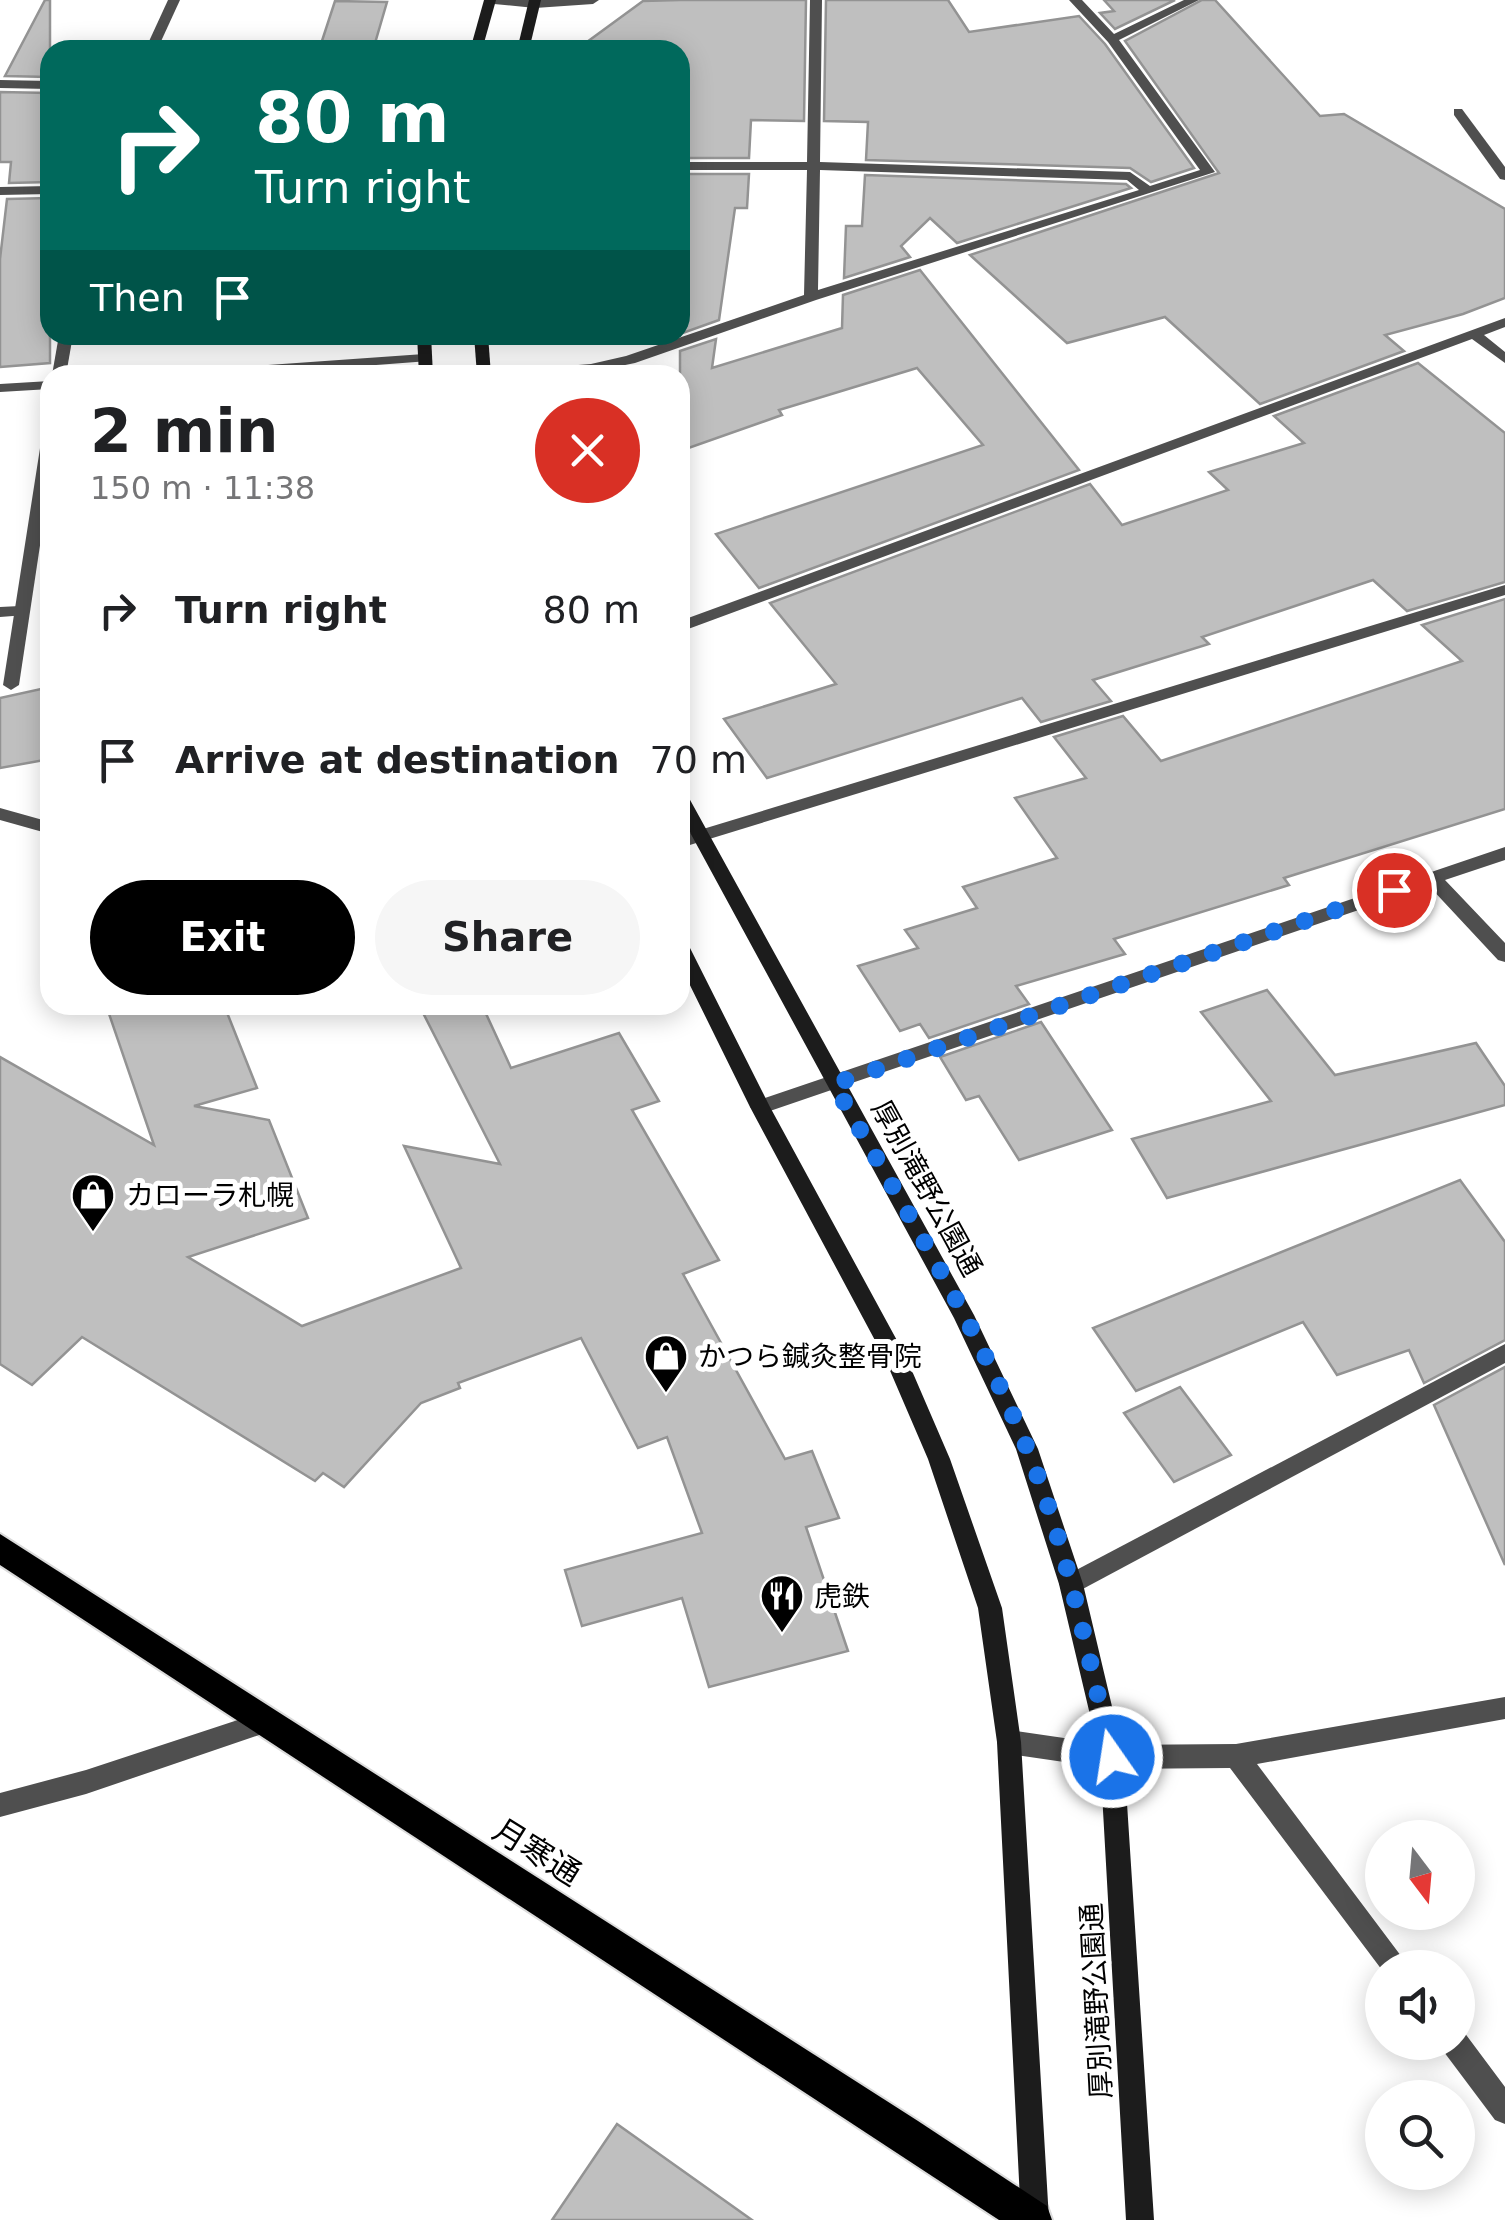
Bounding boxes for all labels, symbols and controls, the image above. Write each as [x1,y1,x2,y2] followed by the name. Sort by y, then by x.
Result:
[255,77,450,159] text: 80 m
[90,80,220,210] icon: right
[255,161,470,214] text: Turn right
[205,270,260,325] icon: arrive
[90,276,185,320] text: Then
[90,396,278,466] text: 2 min
[535,398,640,503] button: close
[90,469,315,507] text: 150 m · 11:38
[90,583,145,638] icon: right
[175,588,387,632] text: Turn right
[543,588,640,632] text: 80 m
[90,733,145,788] icon: arrive
[175,738,620,782] text: Arrive at destination
[650,738,747,782] text: 70 m
[1352,848,1437,933] pin
[1367,863,1422,918] icon: arrive
[90,880,355,995] button: Exit
[375,880,640,995] button: Share
[865,1095,989,1282] street label: 厚別滝野公園通
[70,1172,116,1233] shop icon: カローラ札幌
[126,1179,294,1212] place label: カローラ札幌
[643,1333,689,1394] shop icon: かつら鍼灸整骨院
[698,1340,922,1373] place label: かつら鍼灸整骨院
[759,1573,805,1634] restaurant icon: 虎鉄
[814,1580,870,1613] place label: 虎鉄
[1060,1705,1164,1809] position arrow
[486,1810,588,1894] street label: 月寒通
[1365,1820,1475,1930] north arrow
[1365,1820,1475,2190] map controls
[1075,1902,1118,2100] street label: 厚別滝野公園通
[1365,1950,1475,2060] button: sound
[1365,2080,1475,2190] button: search

